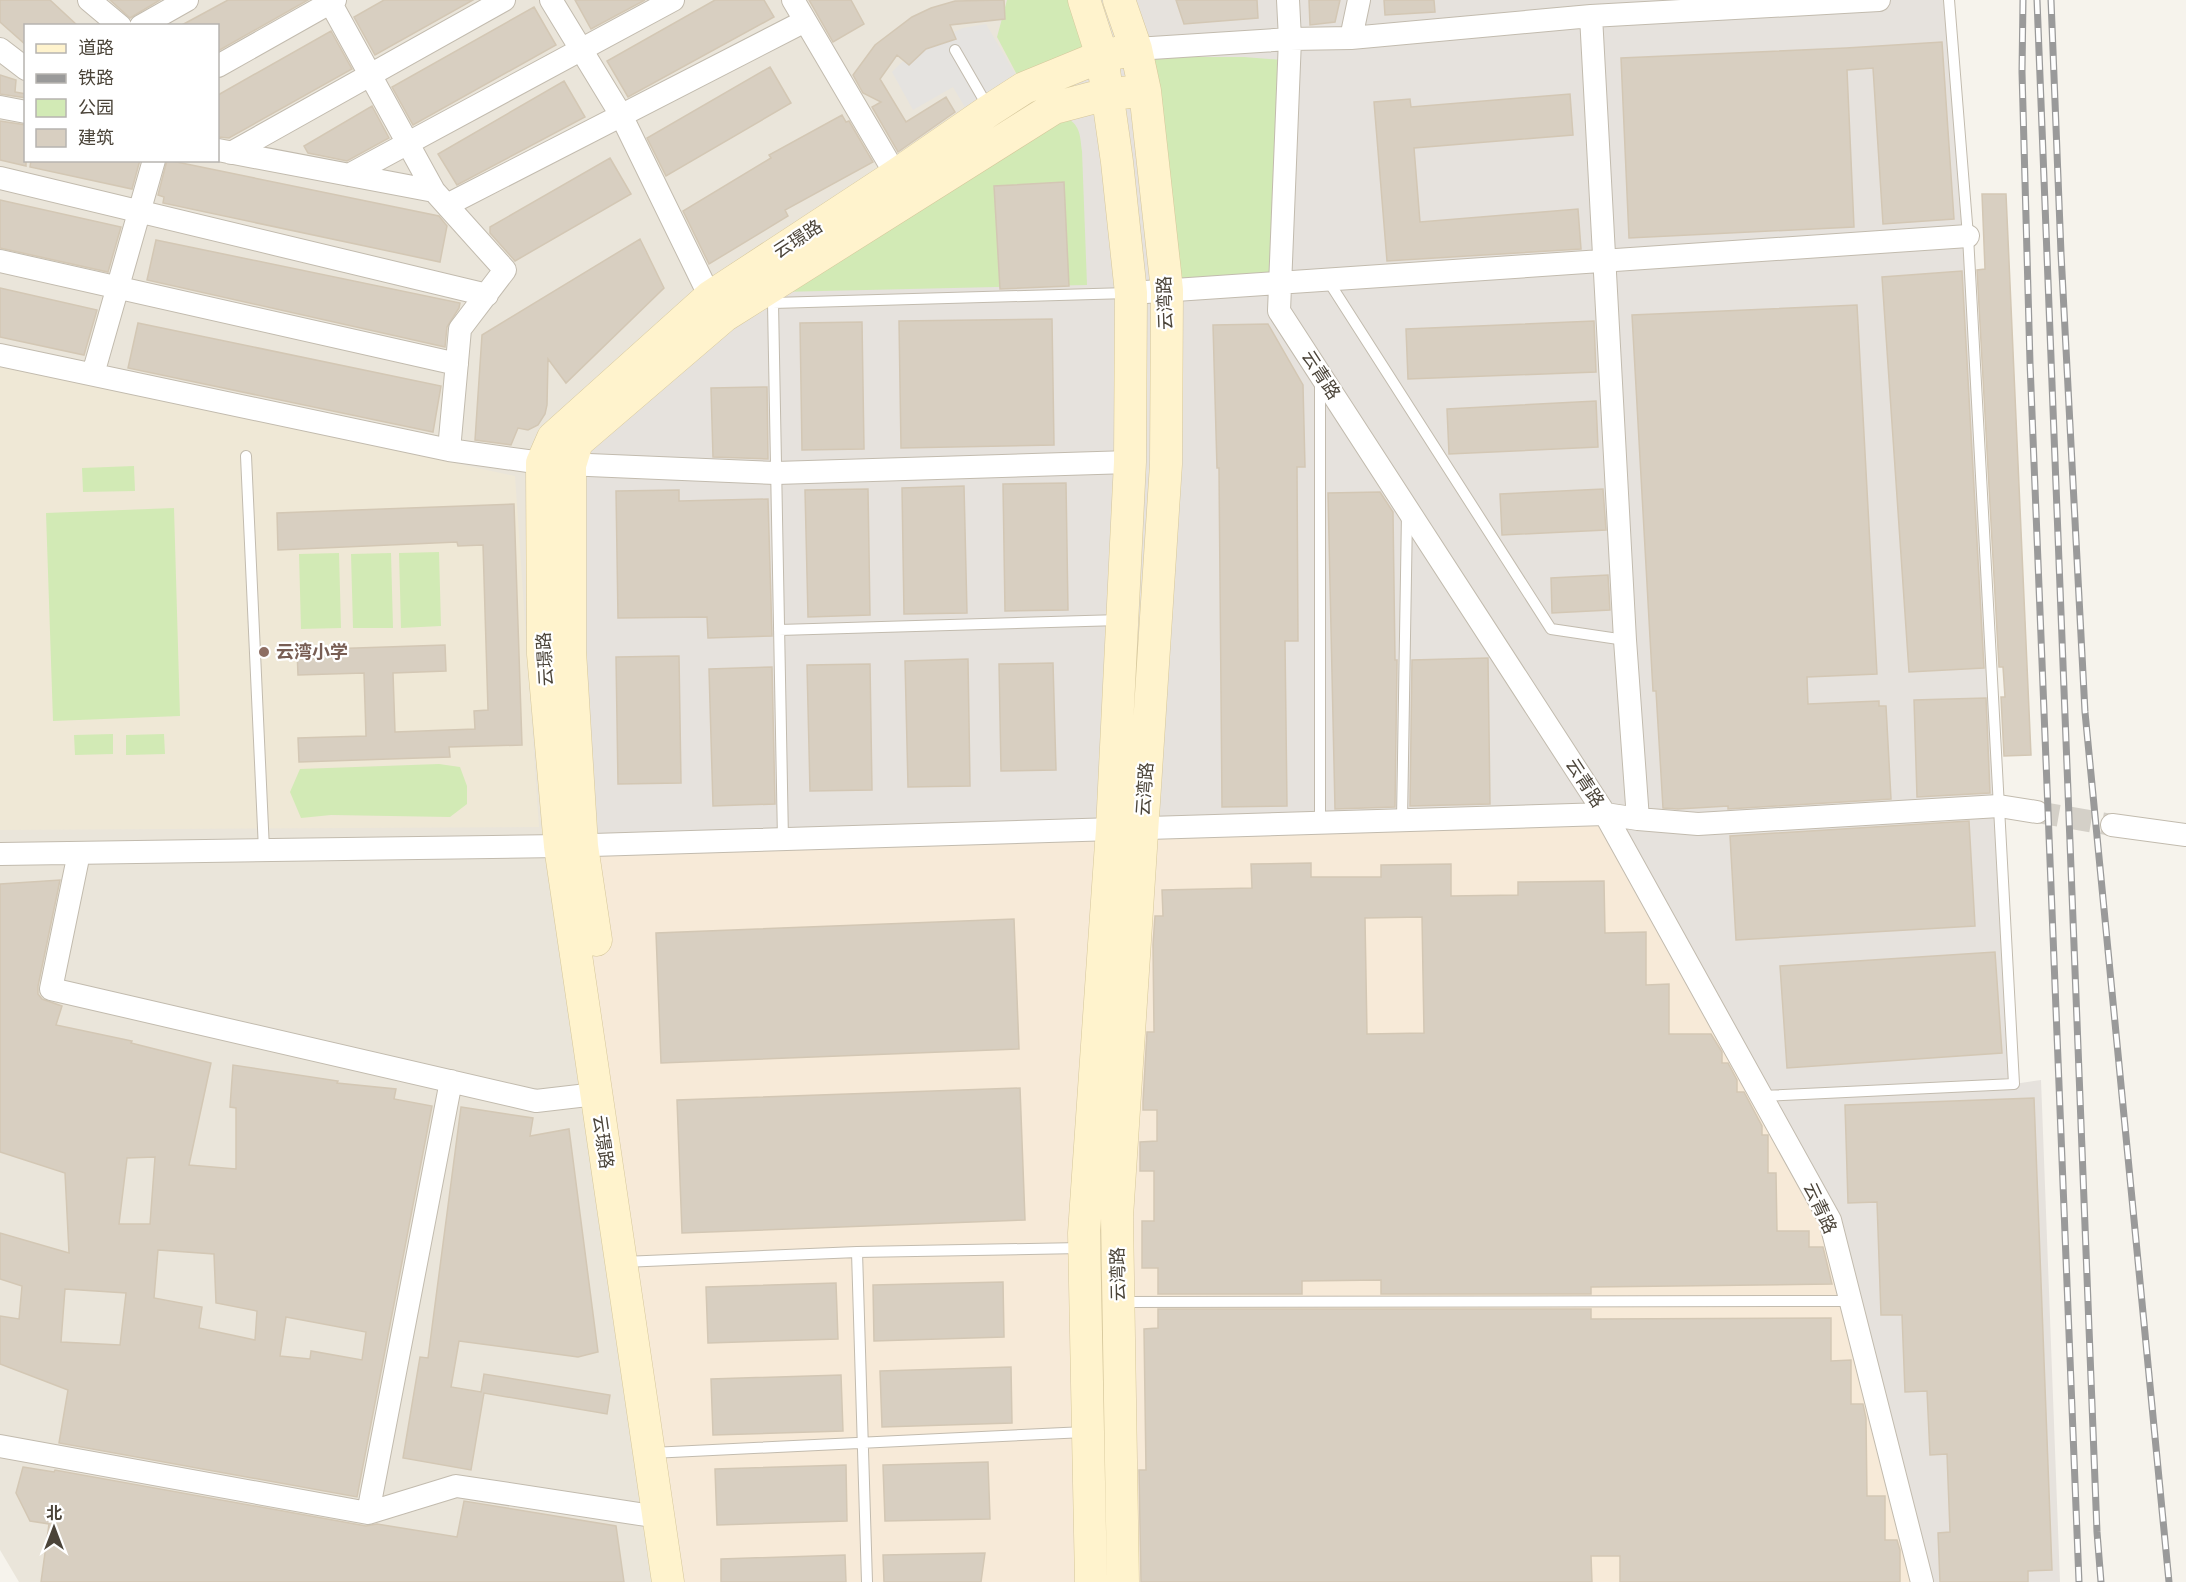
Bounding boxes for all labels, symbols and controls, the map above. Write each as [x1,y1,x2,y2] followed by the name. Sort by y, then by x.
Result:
[24,24,219,162] legend
[78,37,114,59] text: 道路
[78,67,114,89] text: 铁路
[78,97,114,119] text: 公园
[78,127,114,149] text: 建筑
[769,215,827,263] street label: 云璟路
[1153,276,1177,330] street label: 云湾路
[1297,346,1345,404] street label: 云青路
[533,631,557,687] street label: 云璟路
[276,641,348,663] place label: 云湾小学
[257,645,271,659] marker: 云湾小学
[1561,754,1609,812] street label: 云青路
[1132,761,1158,817] street label: 云湾路
[588,1114,618,1170] street label: 云璟路
[1799,1179,1841,1237] street label: 云青路
[1107,1247,1129,1301] street label: 云湾路
[24,1498,84,1558] north arrow
[46,1504,62,1523] text: 北

